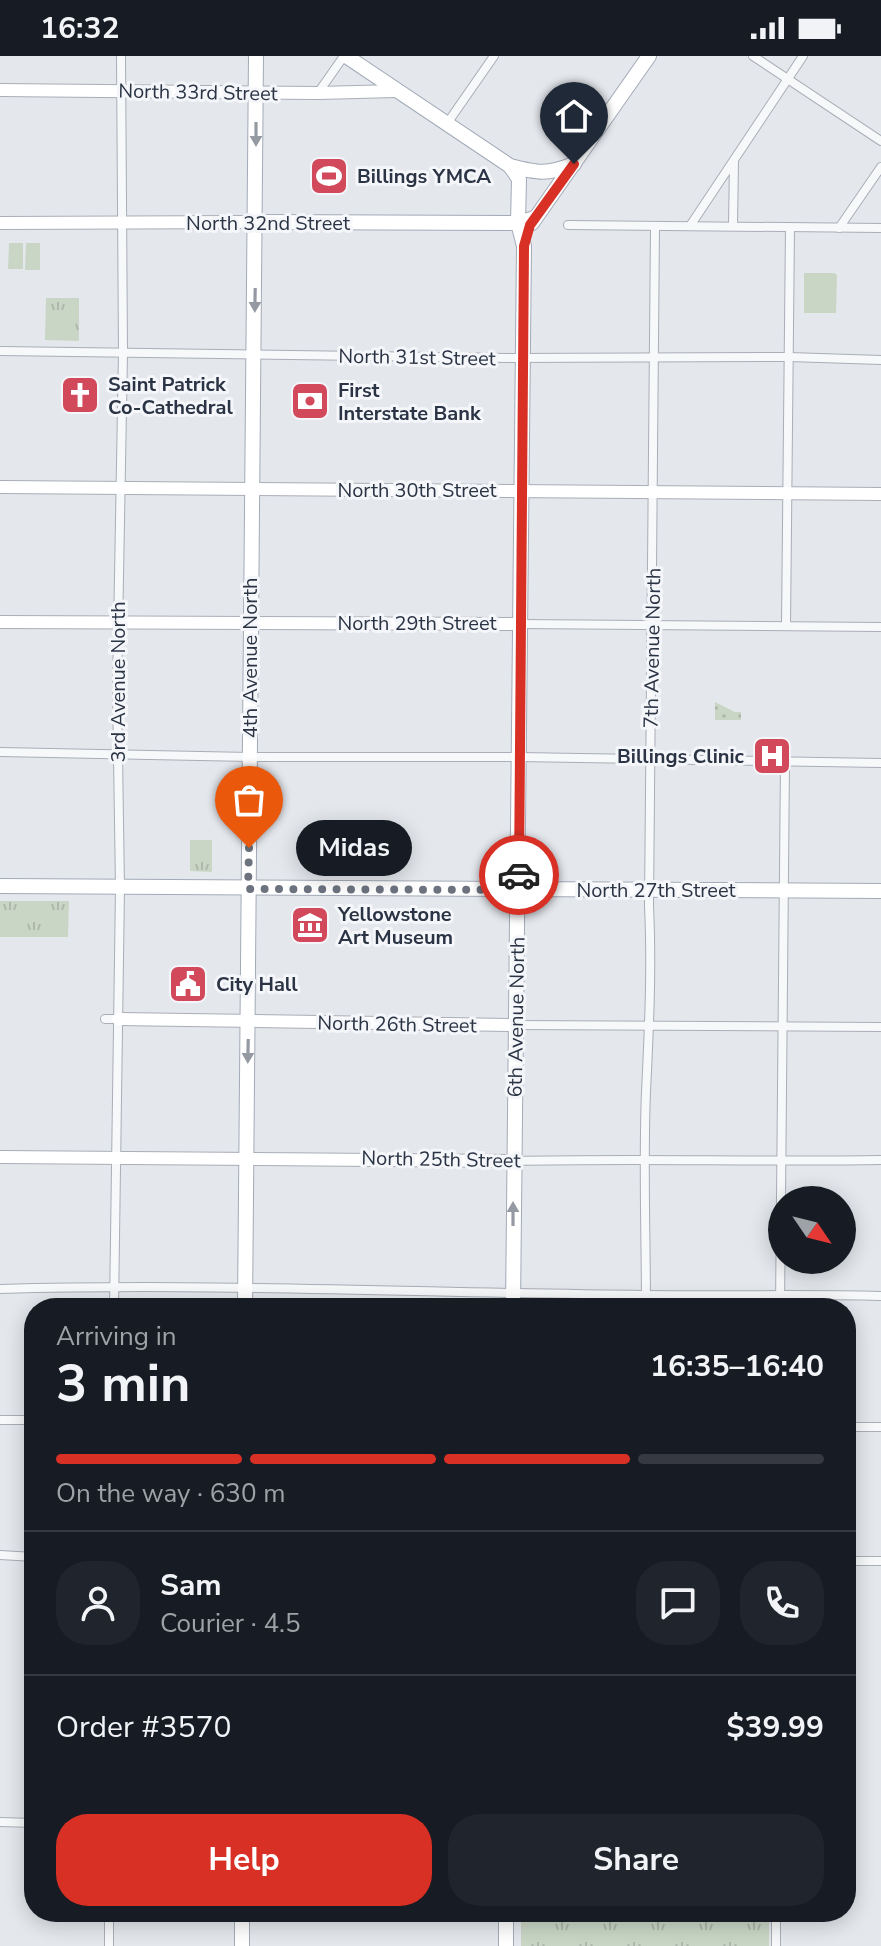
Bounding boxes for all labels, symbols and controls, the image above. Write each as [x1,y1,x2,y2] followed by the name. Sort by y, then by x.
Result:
[40,8,119,49] text: 16:32
[118,78,279,107] street label: North 33rd Street
[540,82,608,164] pin
[552,94,596,138] icon: home
[250,122,262,147] one-way arrow
[308,155,350,197] sports icon: Billings YMCA
[357,163,491,190] place label: Billings YMCA
[186,210,351,237] street label: North 32nd Street
[248,288,261,313] one-way arrow
[338,343,497,372] street label: North 31st Street
[108,371,233,421] place label: Saint Patrick Co-Cathedral
[59,374,101,416] church icon: Saint Patrick Co-Cathedral
[338,377,482,427] place label: First Interstate Bank
[289,380,331,422] bank icon: First Interstate Bank
[337,477,498,504] street label: North 30th Street
[638,567,667,729] street label: 7th Avenue North
[237,578,264,738] street label: 4th Avenue North
[105,601,132,763] street label: 3rd Avenue North
[337,610,498,637] street label: North 29th Street
[751,735,793,777] hospital icon: Billings Clinic
[617,743,745,770] place label: Billings Clinic
[215,766,283,848] pin
[227,778,271,822] icon: bag
[297,820,413,876] callout: Midas
[318,830,390,865] text: Midas
[479,835,559,915] courier
[497,853,541,897] icon: car
[576,877,737,904] street label: North 27th Street
[337,901,453,951] place label: Yellowstone Art Museum
[289,904,331,946] museum icon: Yellowstone Art Museum
[502,936,531,1098] street label: 6th Avenue North
[167,963,209,1005] public building icon: City Hall
[216,971,298,998] place label: City Hall
[317,1010,478,1039] street label: North 26th Street
[241,1039,254,1064] one-way arrow
[361,1145,522,1174] street label: North 25th Street
[768,1186,856,1274] north arrow
[768,1186,856,1274] map controls
[507,1201,519,1226] one-way arrow
[56,1319,177,1354] text: Arriving in
[650,1346,824,1387] text: 16:35–16:40
[56,1348,191,1419] text: 3 min
[56,1476,285,1511] text: On the way · 630 m
[56,1561,140,1645] button: person
[636,1561,720,1645] button: chat
[740,1561,824,1645] button: phone
[160,1565,222,1606] text: Sam
[160,1606,301,1641] text: Courier · 4.5
[56,1707,231,1748] text: Order #3570
[727,1707,824,1748] text: $39.99
[56,1814,432,1906] button: Help
[448,1814,824,1906] button: Share

